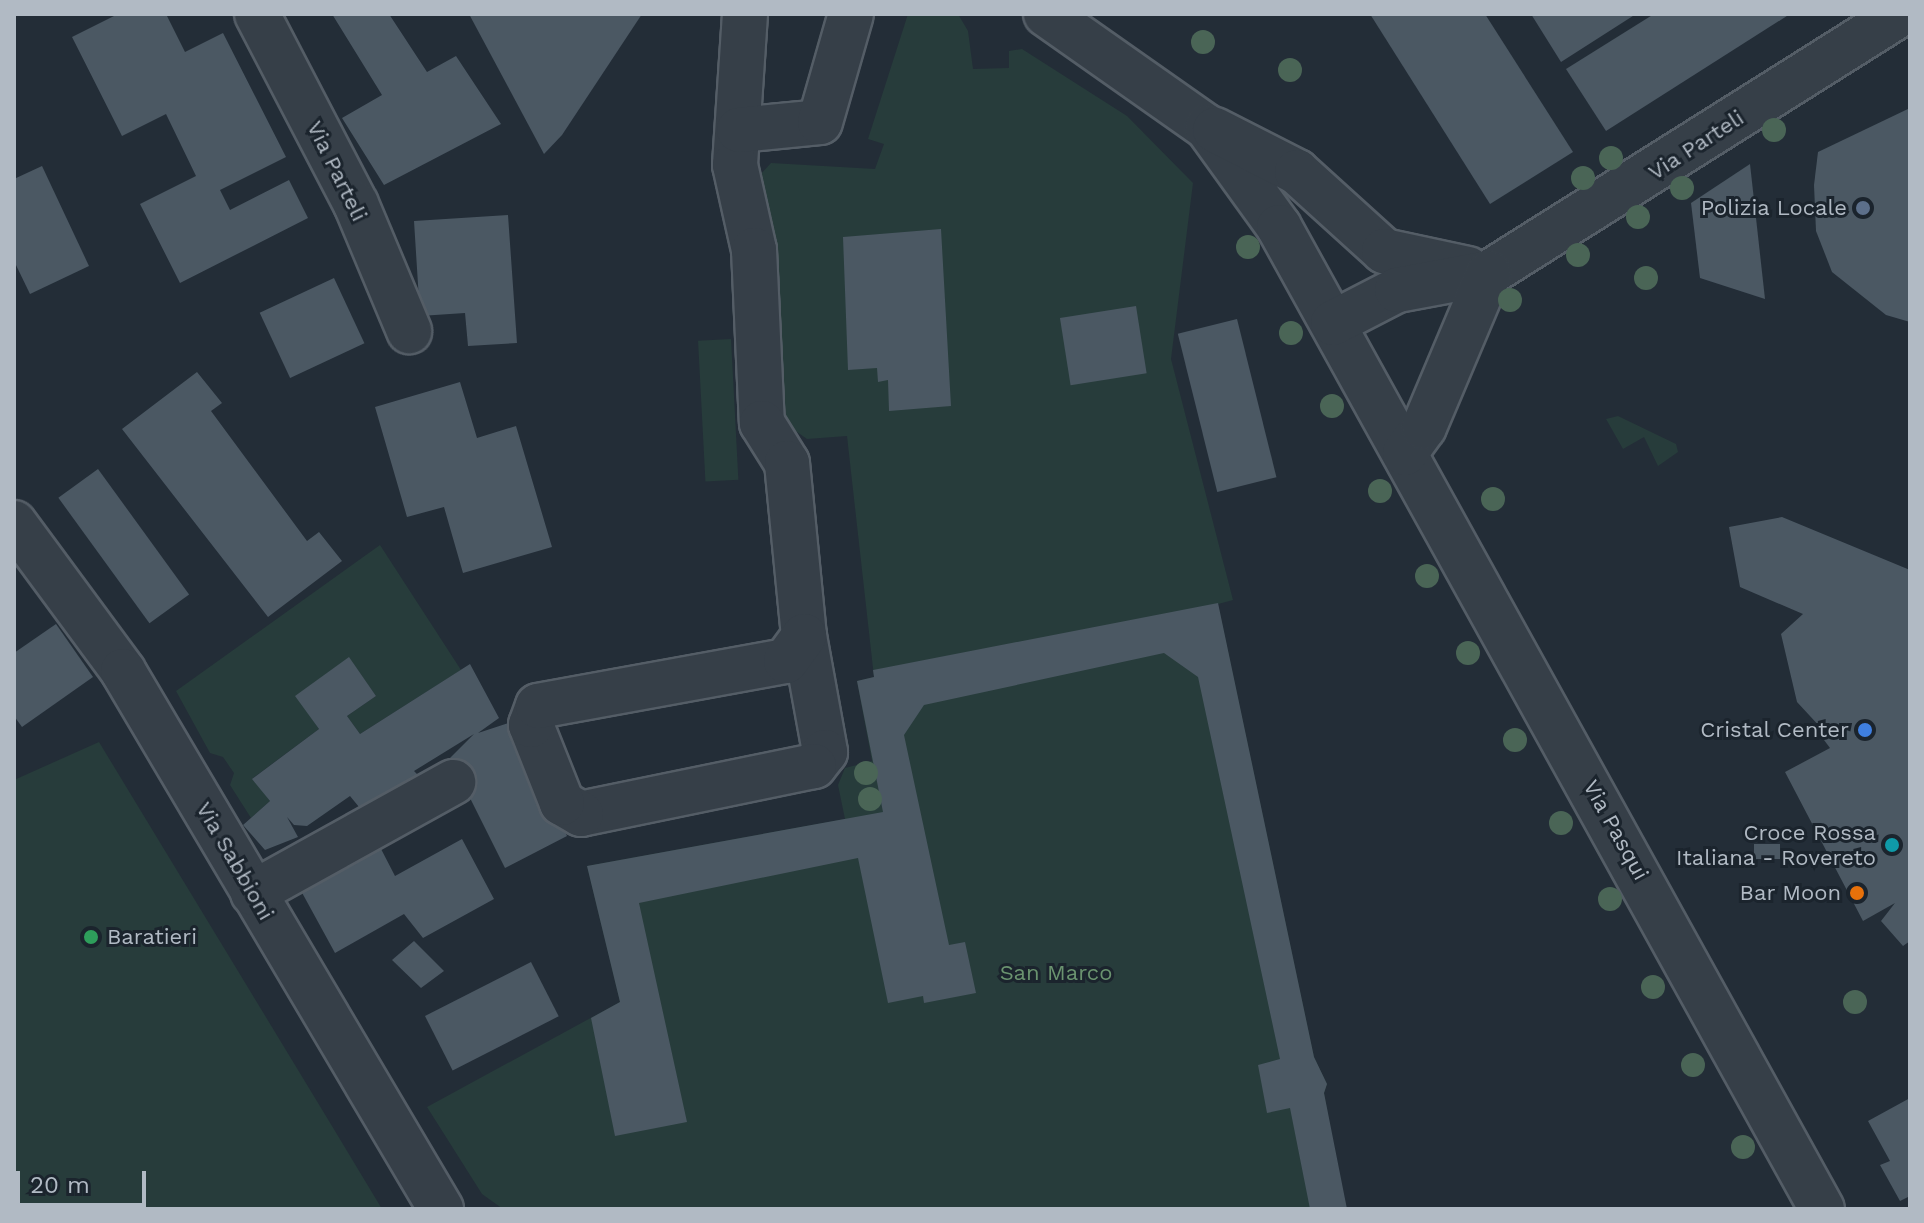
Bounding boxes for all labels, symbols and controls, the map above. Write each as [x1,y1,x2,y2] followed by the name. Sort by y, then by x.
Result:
[1643,104,1749,186] street label: Via Parteli
[301,116,373,226] street label: Via Parteli
[1700,195,1847,221] place label: Polizia Locale
[1854,199,1872,217] marker: Polizia Locale
[1699,717,1849,743] place label: Cristal Center
[1856,721,1874,739] marker: Cristal Center
[1578,775,1654,885] street label: Via Pasqui
[190,797,280,925] street label: Via Sabbioni
[1675,819,1876,870] place label: Croce Rossa Italiana - Rovereto
[1883,836,1901,854] marker: Croce Rossa Italiana - Rovereto
[1739,880,1841,906] place label: Bar Moon
[1848,884,1866,902] marker: Bar Moon
[107,924,197,950] place label: Baratieri
[82,928,100,946] marker: Baratieri
[1000,960,1112,986] park label: San Marco
[20,1155,150,1205] scale bar
[30,1171,90,1199] text: 20 m

